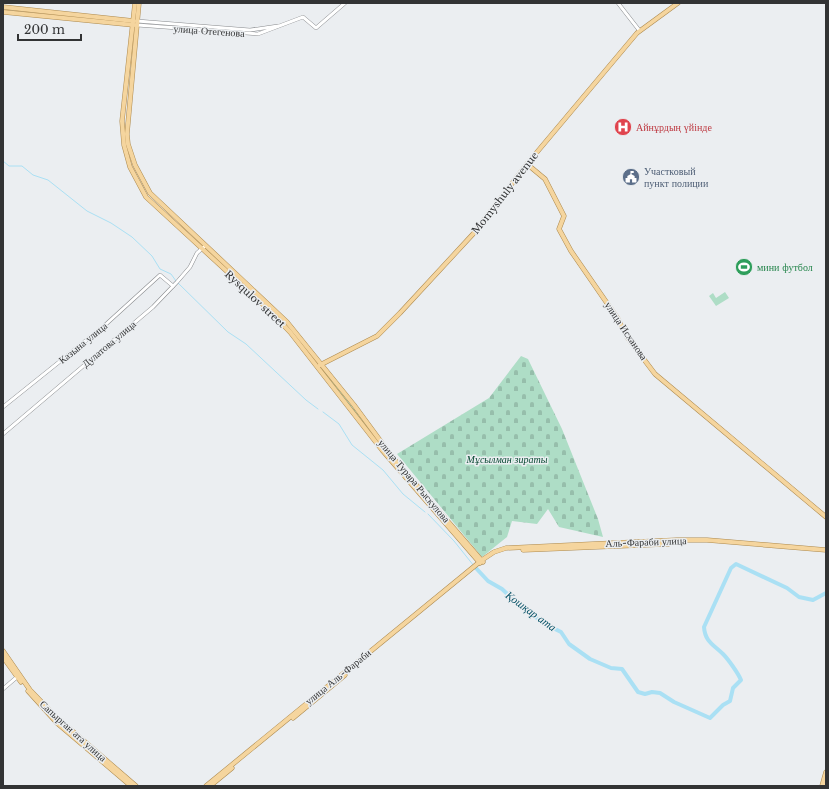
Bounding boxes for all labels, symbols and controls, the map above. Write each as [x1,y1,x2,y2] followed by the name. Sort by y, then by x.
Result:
[18,16,81,42] scale bar
[24,22,65,37] text: 200 m
[173,22,246,40] street label: улица Отегенова
[613,117,633,137] hospital icon: Айнұрдың үйінде
[636,121,712,134] place label: Айнұрдың үйінде
[469,149,541,237] street label: Momyshuly avenue
[644,165,709,190] place label: Участковый пункт полиции
[621,167,641,187] public building icon: Участковый пункт полиции
[734,257,754,277] sports icon: мини футбол
[757,261,813,274] place label: мини футбол
[222,268,288,331] street label: Rysqulov street
[602,299,651,363] street label: улица Исханова
[79,317,139,370] street label: Дулатова улица
[56,319,110,367] street label: Казына улица
[375,437,453,526] street label: улица Турара Рыскулова
[466,453,548,466] park label: Мұсылман зираты
[605,534,687,550] street label: Аль-Фараби улица
[502,587,560,634] water label: Қошқар ата
[302,646,374,708] street label: улица Аль-Фараби
[37,698,110,765] street label: Сапырган ата улица

